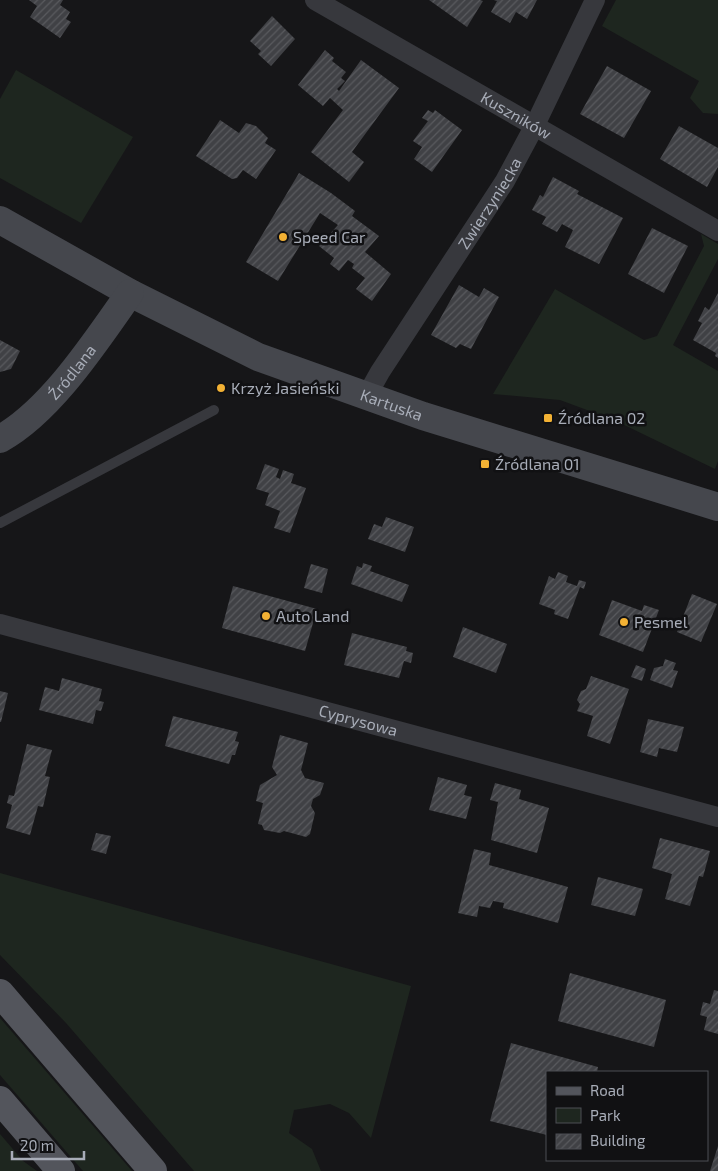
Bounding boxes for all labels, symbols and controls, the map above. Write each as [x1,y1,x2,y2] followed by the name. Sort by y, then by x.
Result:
[478,87,555,143] street label: Kuszników
[453,154,525,252] street label: Zwierzyniecka
[293,227,366,246] place label: Speed Car
[277,231,289,243] marker: Speed Car
[44,340,99,403] street label: Źródlana
[231,378,339,397] place label: Krzyż Jasieński
[215,382,227,394] marker: Krzyż Jasieński
[358,384,425,424] street label: Kartuska
[558,408,645,427] place label: Źródlana 02
[542,412,554,424] marker: Źródlana 02
[495,454,580,473] place label: Źródlana 01
[479,458,491,470] marker: Źródlana 01
[276,606,349,625] place label: Auto Land
[260,610,272,622] marker: Auto Land
[634,612,688,631] place label: Pesmel
[618,616,630,628] marker: Pesmel
[317,700,400,739] street label: Cyprysowa
[546,1071,708,1161] legend
[590,1081,625,1099] text: Road
[590,1106,621,1124] text: Park
[12,1128,85,1160] scale bar
[590,1131,646,1149] text: Building
[20,1136,54,1154] text: 20 m

